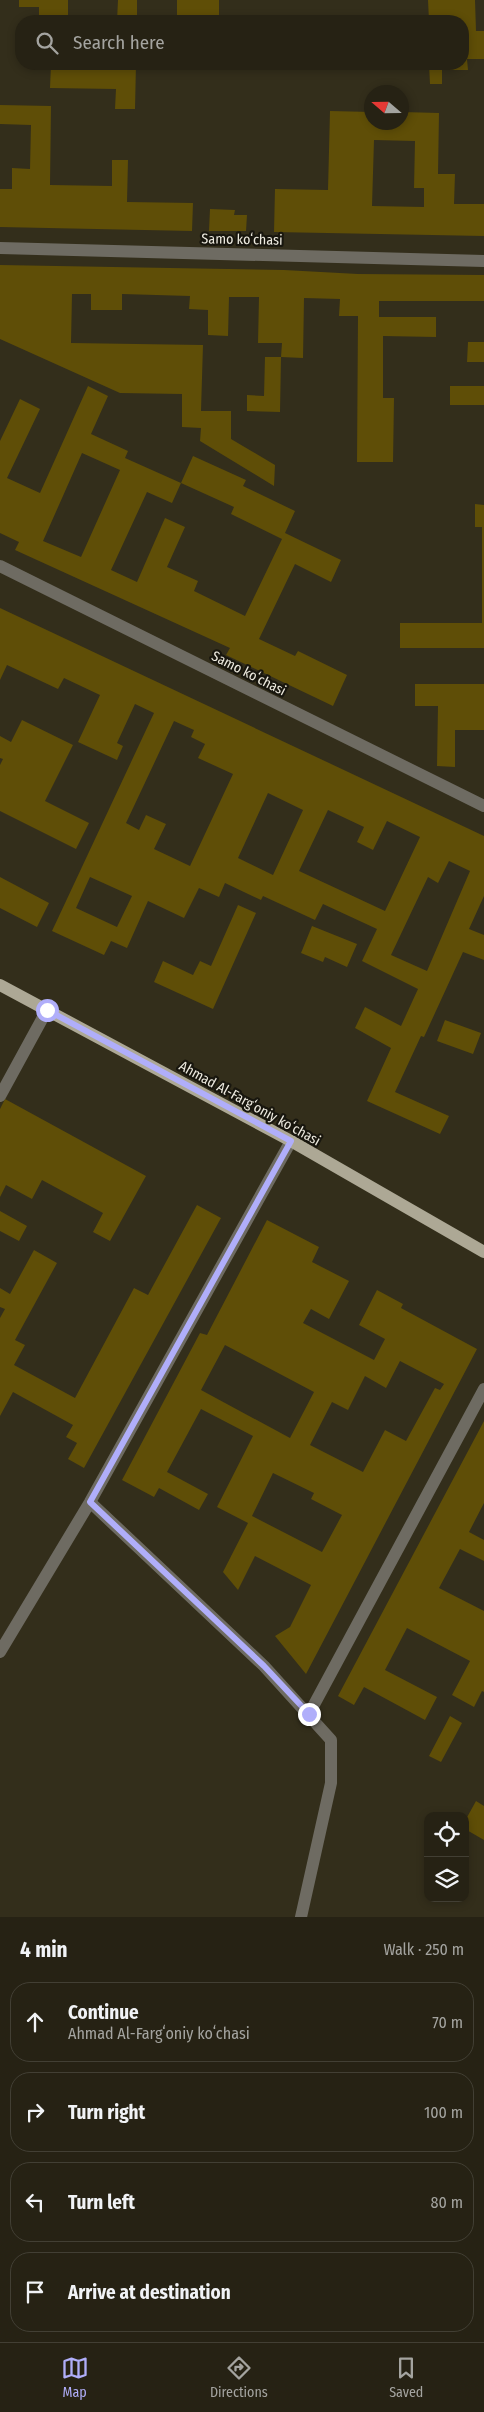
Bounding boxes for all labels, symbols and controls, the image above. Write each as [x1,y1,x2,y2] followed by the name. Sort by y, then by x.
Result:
[15,15,469,70] search box
[33,29,61,57] icon: search
[73,31,165,54] text: Search here
[364,85,409,130] north arrow
[201,230,283,249] street label: Samo koʻchasi
[209,647,289,699] street label: Samo koʻchasi
[36,999,59,1022] route start
[176,1057,323,1149] street label: Ahmad Al-Fargʻoniy koʻchasi
[298,1703,321,1726] route end
[424,1812,469,1902] map controls
[424,1812,469,1857] button: locate
[424,1857,469,1902] button: layers
[20,1937,68,1963] text: 4 min
[383,1940,464,1959] text: Walk · 250 m
[68,2001,139,2024] text: Continue
[21,2008,49,2036] icon: ahead
[432,2013,463,2032] text: 70 m
[68,2024,250,2043] text: Ahmad Al-Fargʻoniy koʻchasi
[21,2098,49,2126] icon: right
[68,2101,145,2124] text: Turn right
[424,2103,463,2122] text: 100 m
[21,2188,49,2216] icon: left
[68,2191,135,2214] text: Turn left
[431,2193,463,2212] text: 80 m
[21,2278,49,2306] icon: arrive
[68,2281,231,2304] text: Arrive at destination
[61,2354,89,2401] tab: Map
[210,2354,268,2401] tab: Directions
[389,2354,423,2401] tab: Saved

